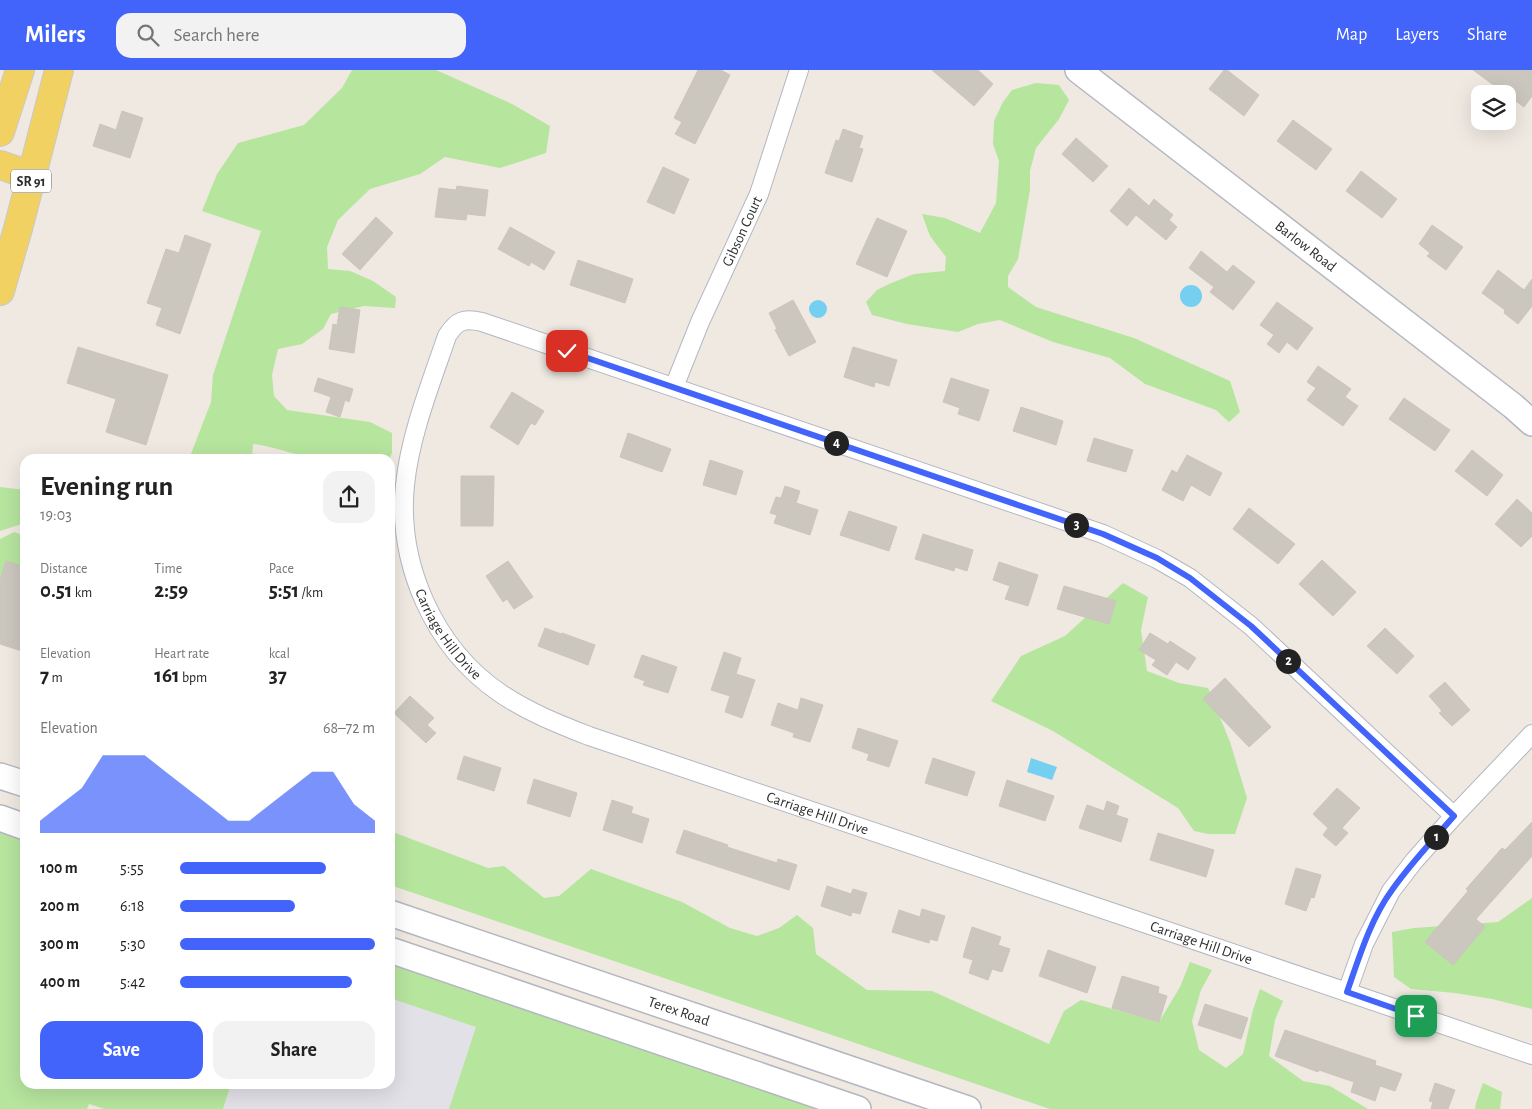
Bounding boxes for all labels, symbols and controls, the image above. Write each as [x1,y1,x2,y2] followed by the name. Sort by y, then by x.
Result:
[116,13,466,58] search box
[134,21,162,49] icon: search
[25,23,86,47] text: Milers
[174,26,260,45] text: Search here
[1336,26,1367,44] text: Map
[1395,26,1439,44] text: Layers
[1467,26,1507,44] text: Share
[1471,85,1516,130] map controls
[1471,85,1516,130] button: layers
[11,170,51,192] road number: SR 91
[720,194,765,269] street label: Gibson Court
[1272,218,1339,275] street label: Barlow Road
[546,330,588,372] pin
[553,337,581,365] icon: check
[824,430,848,456] pin: 4
[833,436,840,450] text: 4
[323,471,375,523] button: share
[40,473,173,501] text: Evening run
[40,507,72,523] text: 19:03
[1064,512,1088,538] pin: 3
[1073,518,1080,532] text: 3
[40,562,87,576] text: Distance
[154,562,182,576] text: Time
[269,562,294,576] text: Pace
[40,580,72,601] text: 0.51
[154,580,188,601] text: 2:59
[269,580,299,601] text: 5:51
[72,586,92,600] text: km
[299,586,323,600] text: /km
[412,587,484,683] street label: Carriage Hill Drive
[40,647,91,661] text: Elevation
[154,647,209,661] text: Heart rate
[269,647,290,661] text: kcal
[1276,648,1300,674] pin: 2
[1285,654,1292,668] text: 2
[40,665,49,686] text: 7
[154,665,180,686] text: 161
[269,665,287,686] text: 37
[49,671,63,685] text: m
[180,671,207,685] text: bpm
[40,720,98,736] text: Elevation
[323,720,375,736] text: 68–72 m
[764,789,870,838] street label: Carriage Hill Drive
[1424,824,1448,850] pin: 1
[1434,830,1439,844] text: 1
[40,860,78,876] text: 100 m
[120,860,144,876] text: 5:55
[40,898,80,914] text: 200 m
[120,898,144,914] text: 6:18
[1148,919,1254,967] street label: Carriage Hill Drive
[40,936,79,952] text: 300 m
[120,936,145,952] text: 5:30
[40,974,80,990] text: 400 m
[120,974,145,990] text: 5:42
[646,994,712,1029] street label: Terex Road
[1395,995,1437,1037] pin
[1402,1002,1430,1030] icon: arrive
[40,1021,203,1079] button: Save
[213,1021,375,1079] button: Share

